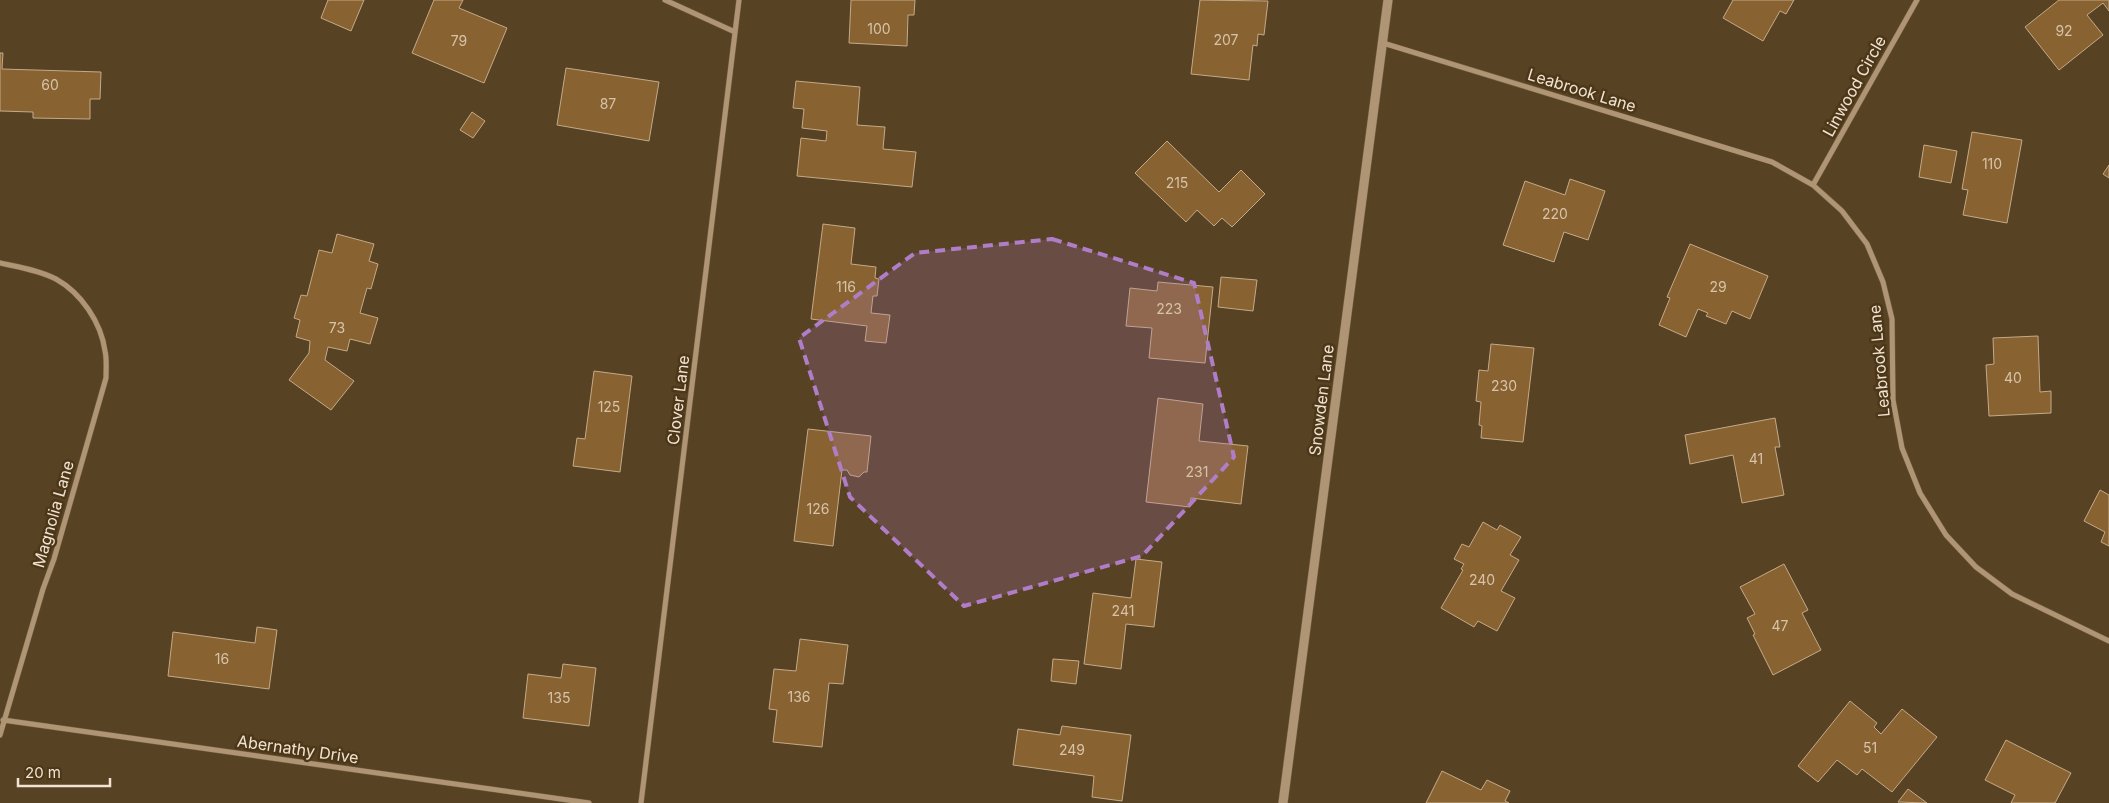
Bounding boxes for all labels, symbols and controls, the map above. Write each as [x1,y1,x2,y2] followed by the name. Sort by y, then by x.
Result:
[867,20,891,37] house number: 100
[2055,22,2073,39] house number: 92
[1213,31,1239,48] house number: 207
[451,32,467,49] house number: 79
[1818,32,1890,140] street label: Linwood Circle
[1525,64,1639,116] street label: Leabrook Lane
[41,76,59,93] house number: 60
[600,95,616,112] house number: 87
[1982,155,2002,172] house number: 110
[1166,174,1188,191] house number: 215
[1542,205,1568,222] house number: 220
[836,278,856,295] house number: 116
[1709,278,1727,295] house number: 29
[1156,300,1182,317] house number: 223
[1864,304,1894,418] street label: Leabrook Lane
[329,319,345,336] house number: 73
[1304,343,1338,457] street label: Snowden Lane
[663,354,693,446] street label: Clover Lane
[2004,369,2022,386] house number: 40
[1491,377,1517,394] house number: 230
[598,398,620,415] house number: 125
[1749,450,1763,467] house number: 41
[28,458,78,570] street label: Magnolia Lane
[1186,463,1208,480] house number: 231
[807,500,829,517] house number: 126
[1469,571,1495,588] house number: 240
[1112,602,1134,619] house number: 241
[1772,617,1789,634] house number: 47
[215,650,229,667] house number: 16
[787,688,811,705] house number: 136
[548,689,570,706] house number: 135
[236,731,360,767] street label: Abernathy Drive
[1863,739,1877,756] house number: 51
[1059,741,1085,758] house number: 249
[18,756,110,788] scale bar
[25,763,61,782] text: 20 m

